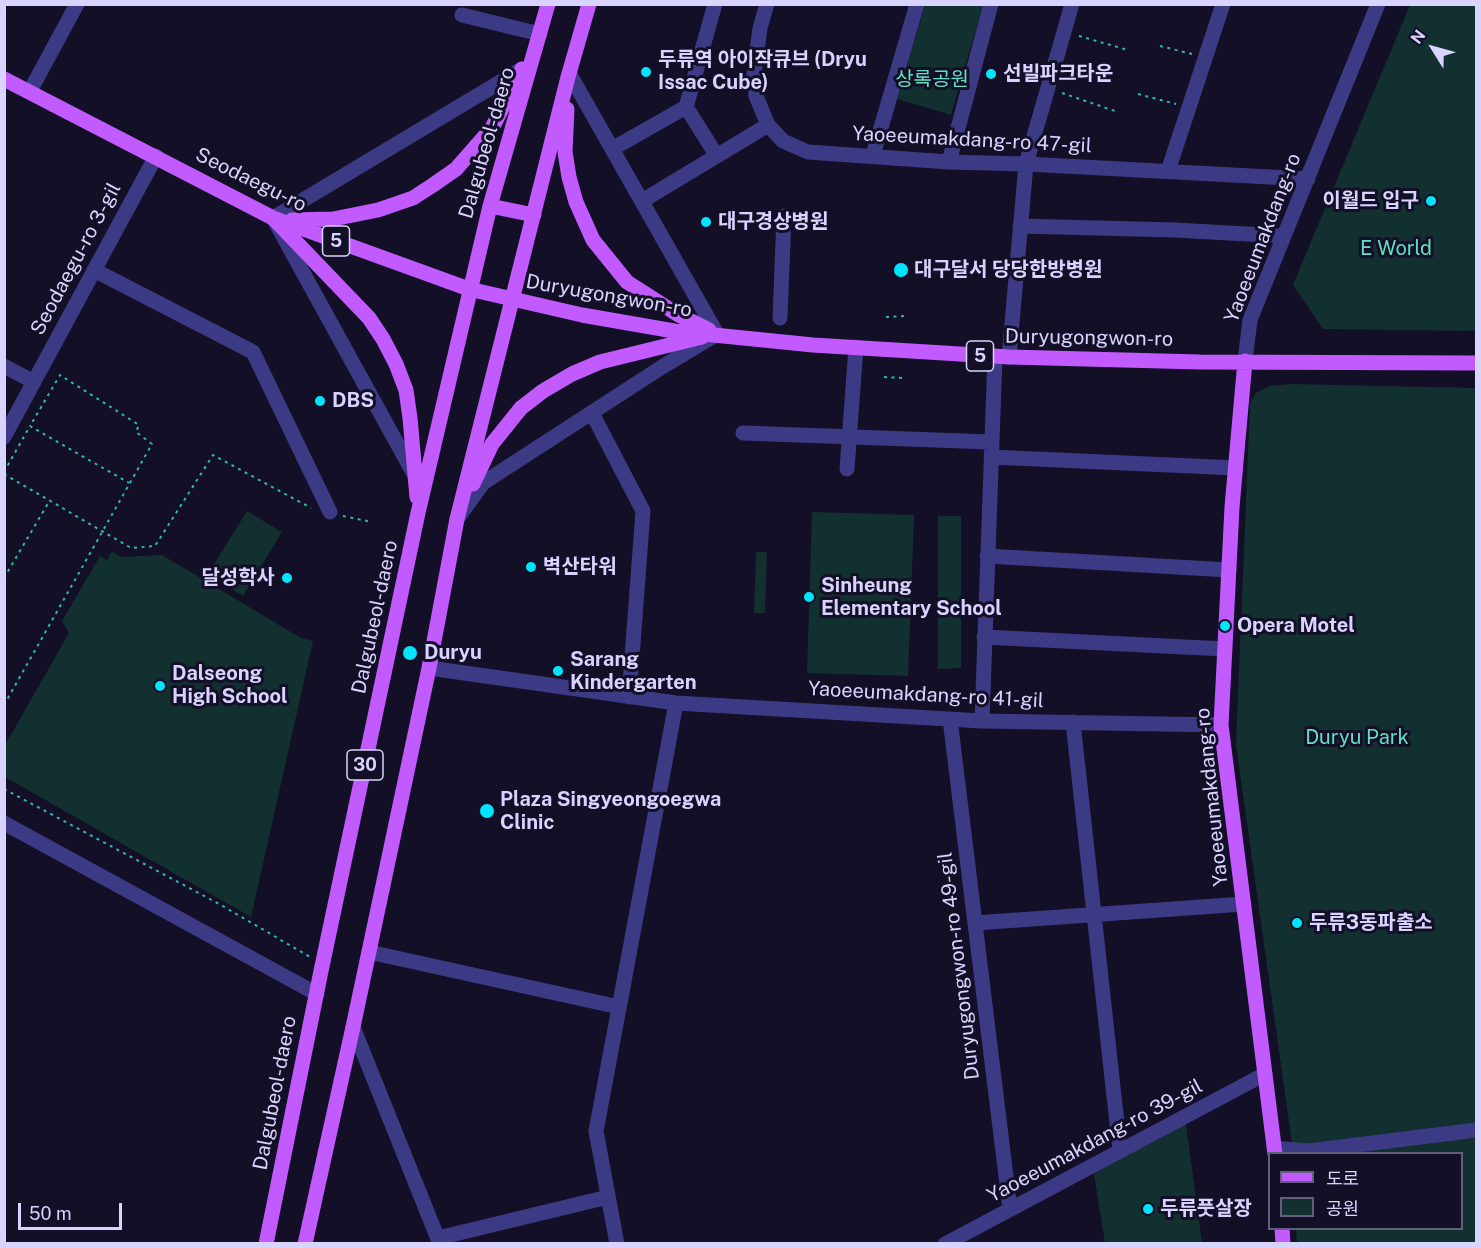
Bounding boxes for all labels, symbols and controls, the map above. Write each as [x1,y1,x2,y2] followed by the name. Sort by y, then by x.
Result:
[1403,18,1463,78] north arrow
[1407,26,1430,48] text: N
[658,48,867,95] place label: 두류역 아이작큐브 (Dryu Issac Cube)
[1003,62,1113,86] place label: 선빌파크타운
[454,65,520,221] street label: Dalgubeol-daero
[639,65,653,79] marker: 두류역 아이작큐브 (Dryu Issac Cube)
[984,67,998,81] marker: 선빌파크타운
[895,68,969,92] park label: 상록공원
[852,122,1092,158] street label: Yaoeeumakdang-ro 47-gil
[192,143,310,217] street label: Seodaegu-ro
[1220,150,1306,326] street label: Yaoeeumakdang-ro
[26,179,126,339] street label: Seodaegu-ro 3-gil
[1322,189,1419,213] place label: 이월드 입구
[1424,194,1438,208] marker: 이월드 입구
[718,210,828,234] place label: 대구경상병원
[699,215,713,229] marker: 대구경상병원
[322,226,350,256] road number: 5
[1360,237,1432,261] park label: E World
[914,258,1103,282] place label: 대구달서 당당한방병원
[892,261,910,279] marker: 대구달서 당당한방병원
[524,270,694,322] street label: Duryugongwon-ro
[1005,325,1173,351] street label: Duryugongwon-ro
[966,341,994,371] road number: 5
[332,389,374,413] place label: DBS
[313,394,327,408] marker: DBS
[347,538,403,696] street label: Dalgubeol-daero
[543,555,617,579] place label: 벽산타워
[524,560,538,574] marker: 벽산타워
[201,566,275,590] place label: 달성학사
[280,571,294,585] marker: 달성학사
[821,574,1002,621] place label: Sinheung Elementary School
[802,590,816,604] marker: Sinheung Elementary School
[1237,614,1355,638] place label: Opera Motel
[1218,619,1232,633] marker: Opera Motel
[424,641,482,665] place label: Duryu
[401,644,419,662] marker: Duryu
[570,648,697,695] place label: Sarang Kindergarten
[172,662,288,709] place label: Dalseong High School
[551,664,565,678] marker: Sarang Kindergarten
[808,677,1044,713] street label: Yaoeeumakdang-ro 41-gil
[153,679,167,693] marker: Dalseong High School
[1191,707,1233,887] street label: Yaoeeumakdang-ro
[1305,726,1409,750] park label: Duryu Park
[347,750,383,780] road number: 30
[500,788,721,835] place label: Plaza Singyeongoegwa Clinic
[478,802,496,820] marker: Plaza Singyeongoegwa Clinic
[933,851,985,1081] street label: Duryugongwon-ro 49-gil
[1309,911,1433,935] place label: 두류3동파출소
[1290,916,1304,930] marker: 두류3동파출소
[248,1014,302,1172] street label: Dalgubeol-daero
[983,1074,1207,1208] street label: Yaoeeumakdang-ro 39-gil
[1268,1152,1463,1230] legend
[1326,1168,1359,1189] text: 도로
[21,1191,124,1229] scale bar
[1160,1197,1252,1221] place label: 두류풋살장
[1326,1198,1359,1219] text: 공원
[1141,1202,1155,1216] marker: 두류풋살장
[29,1203,72,1224] text: 50 m

